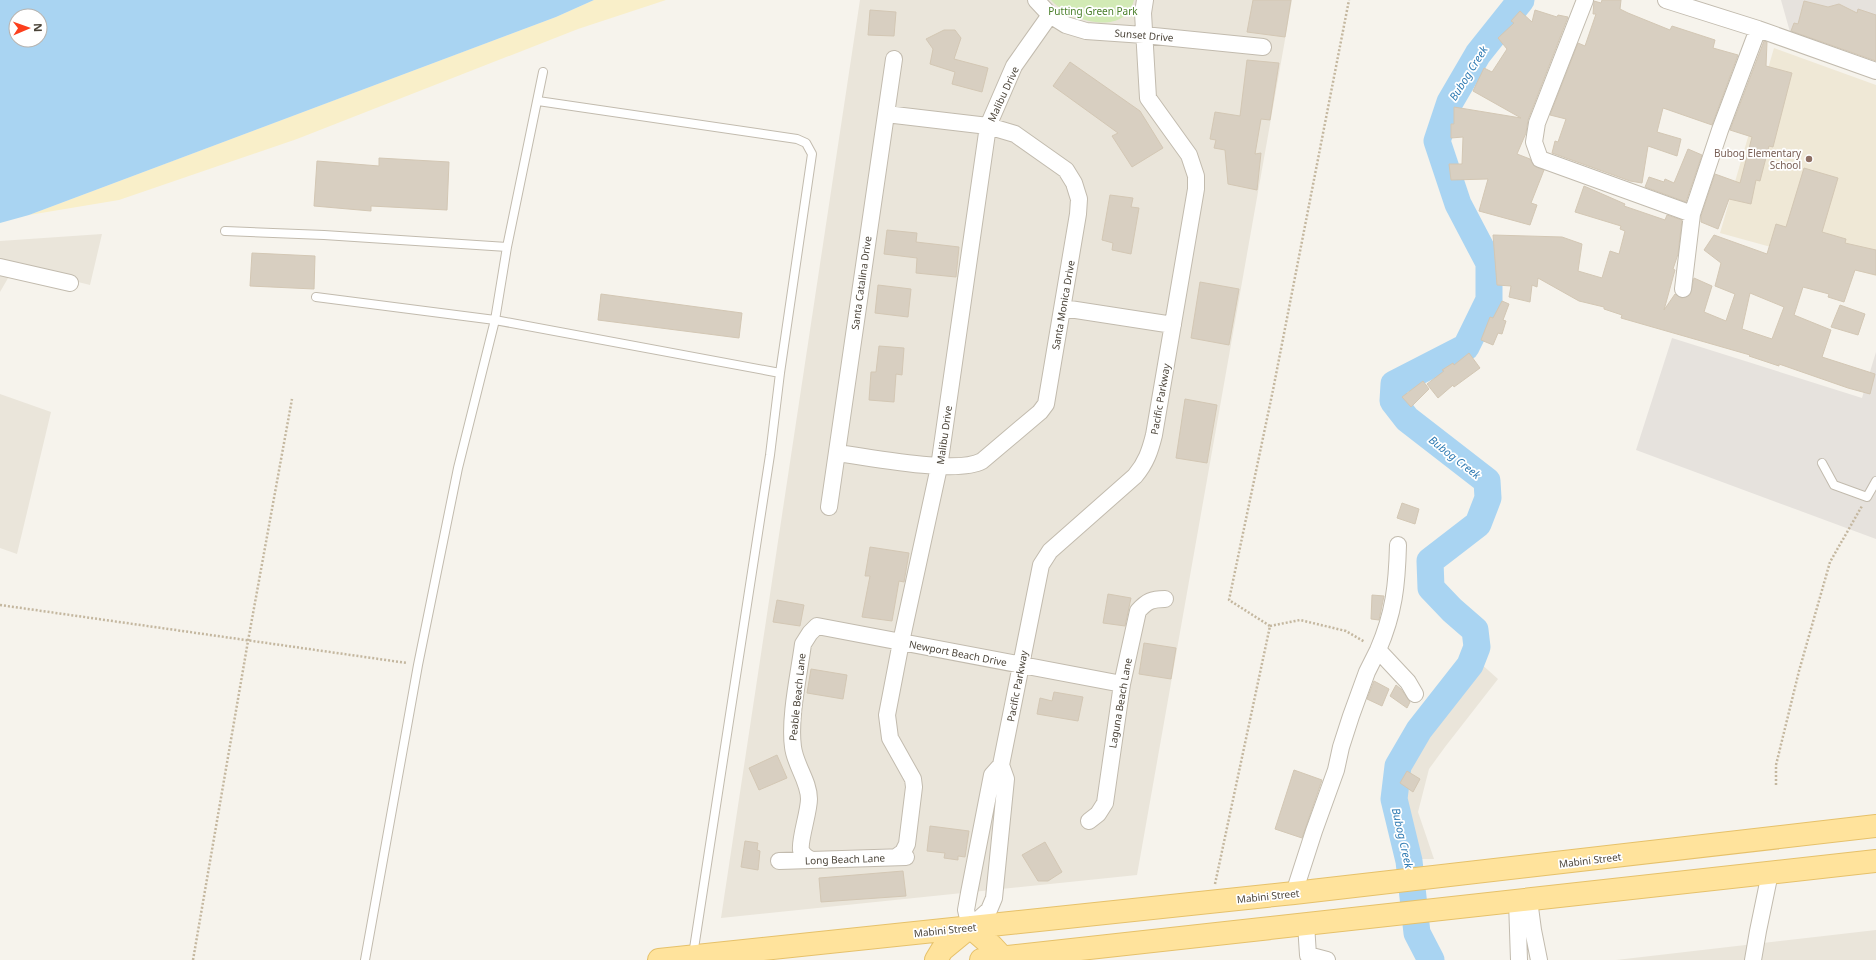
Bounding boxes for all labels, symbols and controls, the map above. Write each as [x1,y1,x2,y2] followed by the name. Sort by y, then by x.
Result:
[1048,4,1138,18] park label: Putting Green Park
[8,8,48,48] north arrow
[31,23,46,32] text: N
[1114,25,1174,45] street label: Sunset Drive
[1445,42,1491,103] water label: Bubog Creek
[984,64,1022,124] street label: Malibu Drive
[1714,146,1802,172] place label: Bubog Elementary School
[1804,154,1814,164] marker: Bubog Elementary School
[847,235,875,331] street label: Santa Catalina Drive
[1048,259,1078,351] street label: Santa Monica Drive
[1147,361,1173,436] street label: Pacific Parkway
[933,404,955,465] street label: Malibu Drive
[1426,432,1484,482] water label: Bubog Creek
[908,637,1009,669] street label: Newport Beach Drive
[1003,648,1031,723] street label: Pacific Parkway
[785,652,809,742] street label: Peable Beach Lane
[1105,656,1135,749] street label: Laguna Beach Lane
[1389,806,1417,870] water label: Bubog Creek
[1558,849,1622,871] street label: Mabini Street
[805,851,886,867] street label: Long Beach Lane
[1236,886,1300,906] street label: Mabini Street
[913,920,977,940] street label: Mabini Street

